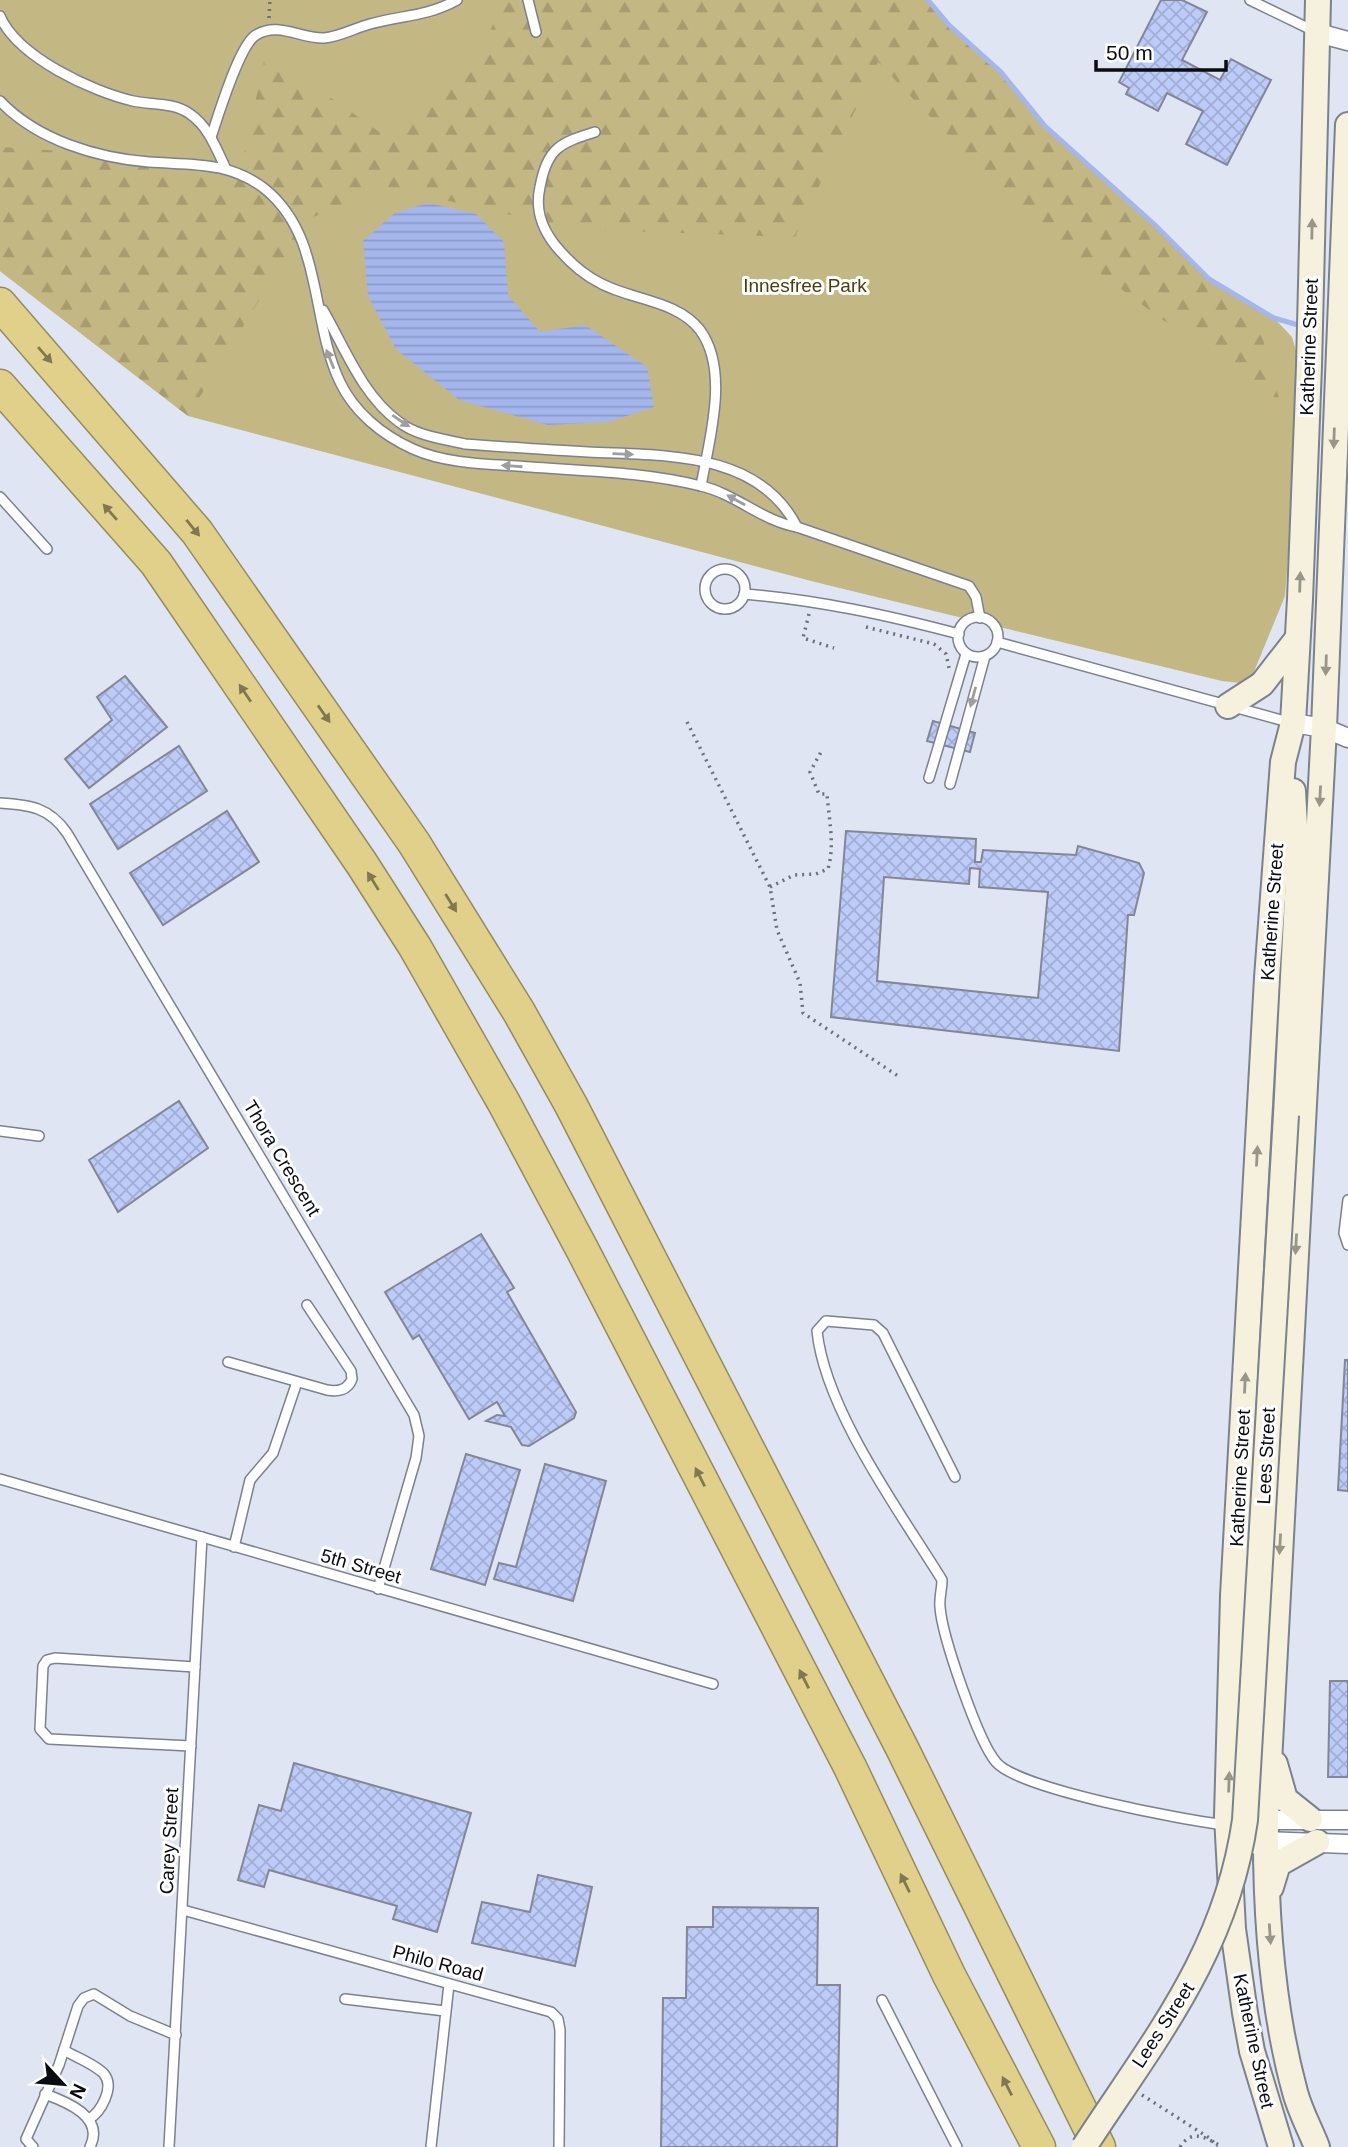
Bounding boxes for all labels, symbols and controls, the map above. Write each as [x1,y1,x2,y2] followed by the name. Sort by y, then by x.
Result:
[1096,28,1226,72] scale bar
[1106,41,1153,64] text: 50 m
[1307,218,1318,240] one-way arrow
[743,275,867,296] park label: Innesfree Park
[1296,277,1322,416] street label: Katherine Street
[37,346,53,364] one-way arrow
[324,348,335,369] one-way arrow
[391,414,410,427] one-way arrow
[1328,427,1339,449] one-way arrow
[612,448,634,459] one-way arrow
[501,460,523,471] one-way arrow
[726,494,745,506] one-way arrow
[103,504,119,521] one-way arrow
[185,519,200,536] one-way arrow
[1295,570,1306,592] one-way arrow
[1320,655,1332,677] one-way arrow
[238,684,252,702] one-way arrow
[968,687,978,708] one-way arrow
[317,705,331,723] one-way arrow
[1315,786,1326,808] one-way arrow
[1257,842,1287,981] street label: Katherine Street
[366,871,379,891] one-way arrow
[444,893,457,912] one-way arrow
[239,1096,325,1220] street label: Thora Crescent
[1252,1145,1263,1167] one-way arrow
[1290,1233,1301,1255] one-way arrow
[1240,1372,1251,1394] one-way arrow
[1253,1406,1279,1505] street label: Lees Street
[1226,1408,1254,1547] street label: Katherine Street
[694,1467,705,1487] one-way arrow
[1274,1533,1285,1555] one-way arrow
[319,1545,404,1588] street label: 5th Street
[799,1669,810,1689] one-way arrow
[1223,1771,1234,1793] one-way arrow
[156,1786,182,1895] street label: Carey Street
[900,1873,911,1893] one-way arrow
[1265,1923,1276,1945] one-way arrow
[390,1941,486,1985] street label: Philo Road
[1229,1972,1279,2111] street label: Katherine Street
[1128,1978,1199,2071] street label: Lees Street
[28,2049,98,2119] north arrow
[1002,2076,1014,2096] one-way arrow
[65,2080,90,2102] text: N

